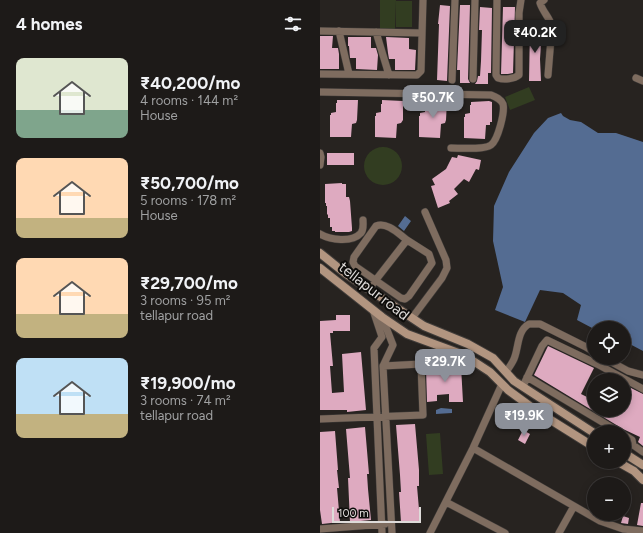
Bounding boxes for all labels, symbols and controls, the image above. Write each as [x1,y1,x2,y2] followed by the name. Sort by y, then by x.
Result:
[282,13,304,35] icon: filters
[16,14,83,34] text: 4 homes
[502,20,568,54] pin: ₹40.2K
[513,25,557,40] text: ₹40.2K
[140,73,240,93] text: ₹40,200/mo
[48,74,96,122] icon: home
[400,85,466,119] pin: ₹50.7K
[412,90,454,105] text: ₹50.7K
[140,93,238,108] text: 4 rooms · 144 m²
[140,108,178,123] text: House
[140,173,239,193] text: ₹50,700/mo
[48,174,96,222] icon: home
[140,193,236,208] text: 5 rooms · 178 m²
[140,208,178,223] text: House
[335,258,413,324] street label: tellapur road
[140,273,238,293] text: ₹29,700/mo
[48,274,96,322] icon: home
[140,293,230,308] text: 3 rooms · 95 m²
[140,308,213,323] text: tellapur road
[587,321,631,521] map controls
[587,321,631,365] button: locate
[412,349,478,383] pin: ₹29.7K
[424,354,466,369] text: ₹29.7K
[140,373,236,393] text: ₹19,900/mo
[587,373,631,417] button: layers
[48,374,96,422] icon: home
[140,393,231,408] text: 3 rooms · 74 m²
[491,403,557,437] pin: ₹19.9K
[140,408,213,423] text: tellapur road
[504,408,544,423] text: ₹19.9K
[587,425,631,469] button: +
[587,477,631,521] button: −
[332,505,421,524] scale bar
[338,507,369,520] text: 100 m

